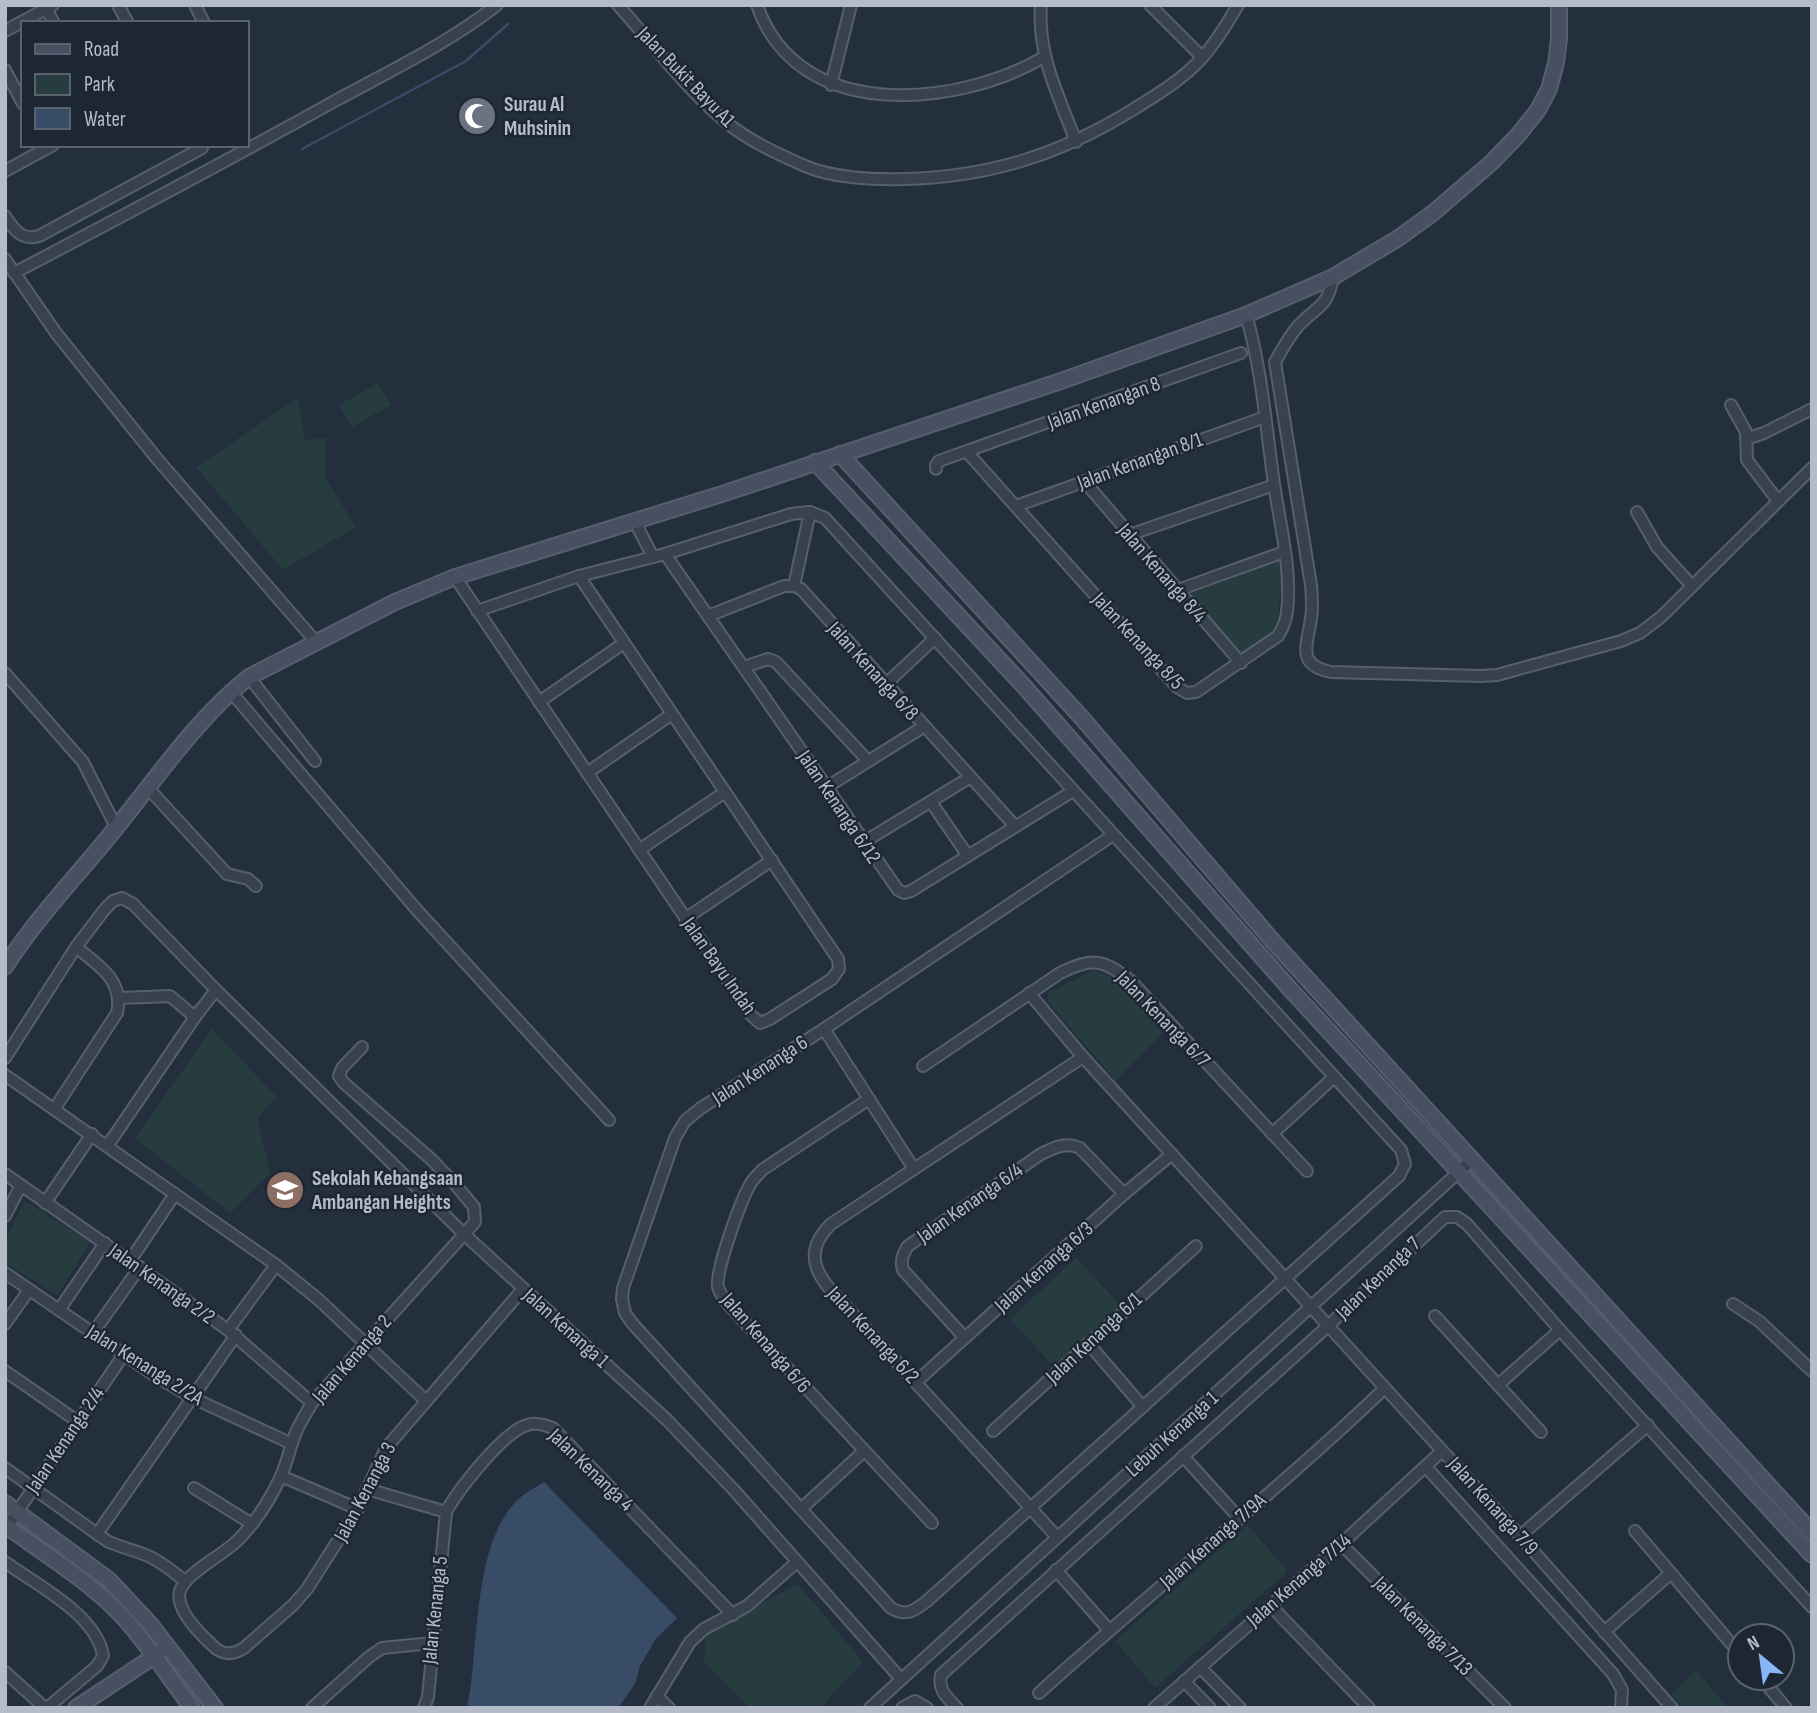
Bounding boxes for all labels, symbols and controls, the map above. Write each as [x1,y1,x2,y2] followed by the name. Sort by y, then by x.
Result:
[21,21,248,147] legend
[631,21,741,133] street label: Jalan Bukit Bayu A1
[84,37,119,62] text: Road
[84,72,115,97] text: Park
[504,92,571,141] place label: Surau Al Muhsinin
[456,95,498,137] mosque icon: Surau Al Muhsinin
[84,107,126,132] text: Water
[1043,371,1164,435] street label: Jalan Kenangan 8
[1073,427,1207,496] street label: Jalan Kenangan 8/1
[1111,518,1212,628] street label: Jalan Kenanga 8/4
[1086,587,1189,695] street label: Jalan Kenanga 8/5
[821,616,924,726] street label: Jalan Kenanga 6/8
[791,745,886,868] street label: Jalan Kenanga 6/12
[676,912,762,1020] street label: Jalan Bayu Indah
[1110,965,1216,1073] street label: Jalan Kenanga 6/7
[707,1030,813,1111] street label: Jalan Kenanga 6
[912,1157,1028,1249] street label: Jalan Kenanga 6/4
[311,1166,463,1215] place label: Sekolah Kebangsaan Ambangan Heights
[264,1169,306,1211] school or university icon: Sekolah Kebangsaan Ambangan Heights
[989,1216,1098,1318] street label: Jalan Kenanga 6/3
[1330,1231,1426,1325] street label: Jalan Kenanga 7
[103,1238,220,1330] street label: Jalan Kenanga 2/2
[821,1280,924,1389] street label: Jalan Kenanga 6/2
[517,1282,615,1374] street label: Jalan Kenanga 1
[715,1287,816,1398] street label: Jalan Kenanga 6/6
[1040,1287,1148,1390] street label: Jalan Kenanga 6/1
[306,1310,397,1409] street label: Jalan Kenanga 2
[81,1319,209,1411] street label: Jalan Kenanga 2/2A
[20,1382,110,1499] street label: Jalan Kenanga 2/4
[1120,1385,1224,1482] street label: Lebuh Kenanga 1
[543,1423,639,1517] street label: Jalan Kenanga 4
[328,1438,402,1547] street label: Jalan Kenanga 3
[1442,1451,1544,1560] street label: Jalan Kenanga 7/9
[1154,1487,1272,1595] street label: Jalan Kenanga 7/9A
[1241,1528,1357,1633] street label: Jalan Kenanga 7/14
[417,1555,453,1666] street label: Jalan Kenanga 5
[1367,1570,1478,1681] street label: Jalan Kenanga 7/13
[1726,1622,1796,1692] north arrow
[1743,1631,1764,1656] text: N

